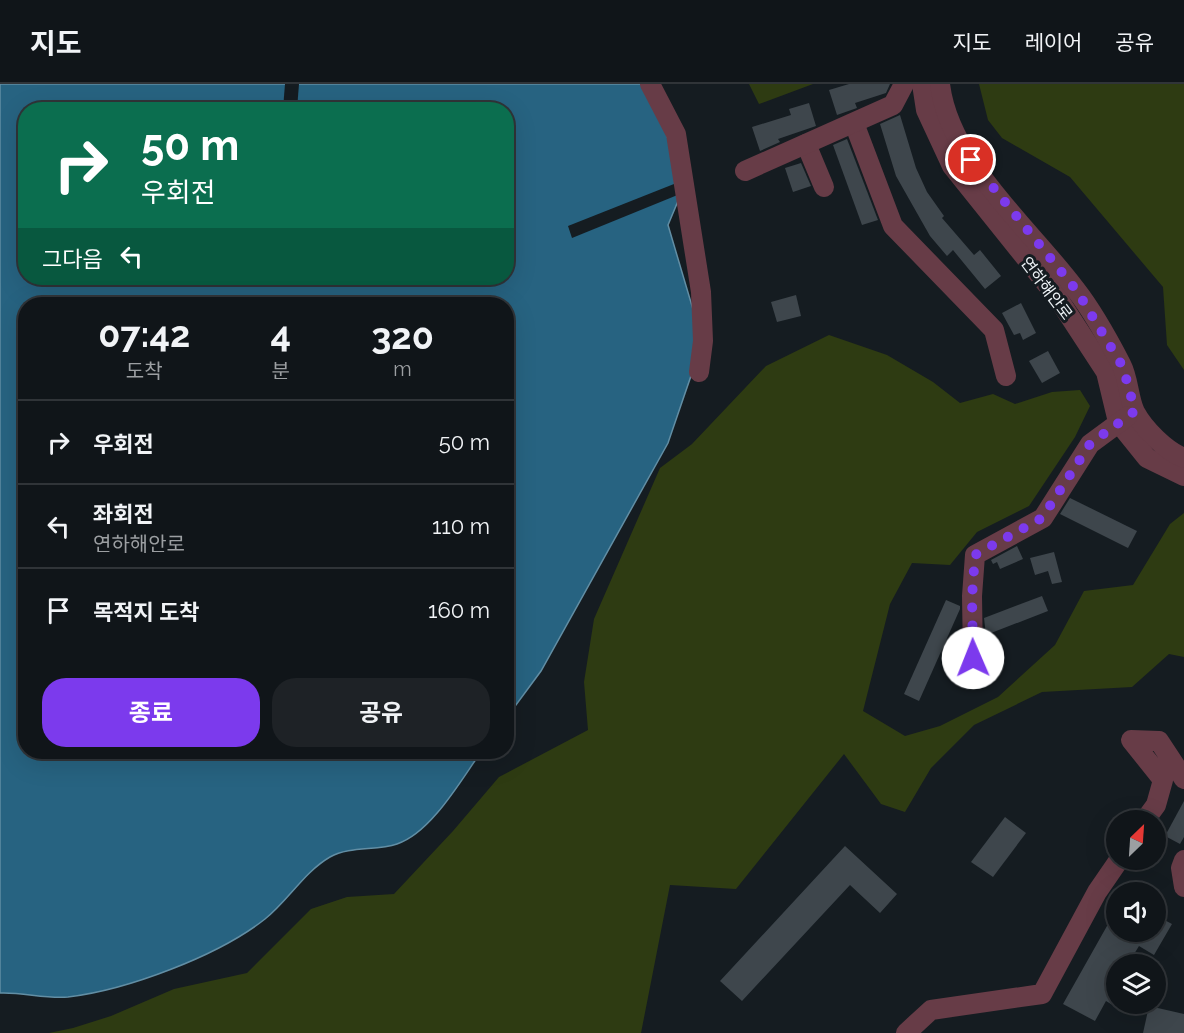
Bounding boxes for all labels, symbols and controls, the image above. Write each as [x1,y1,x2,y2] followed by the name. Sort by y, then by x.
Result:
[30,27,82,60] text: 지도
[953,30,991,55] text: 지도
[1024,30,1082,55] text: 레이어
[1115,30,1154,55] text: 공유
[141,121,239,170] text: 50 m
[42,126,120,204] icon: right
[945,134,996,185] pin
[954,143,987,176] icon: arrive
[141,177,216,208] text: 우회전
[115,240,148,273] icon: left
[42,246,103,272] text: 그다음
[1017,253,1077,324] street label: 연하해안로
[98,313,190,355] text: 07:42
[271,313,291,355] text: 4
[371,315,434,357] text: 320
[393,357,412,381] text: m
[126,359,163,383] text: 도착
[272,359,290,383] text: 분
[42,426,75,459] icon: right
[439,429,490,455] text: 50 m
[93,431,154,457] text: 우회전
[93,501,154,527] text: 좌회전
[42,510,75,543] icon: left
[432,513,490,539] text: 110 m
[93,532,185,556] text: 연하해안로
[42,594,75,627] icon: arrive
[428,597,490,623] text: 160 m
[93,599,199,625] text: 목적지 도착
[941,626,1005,690] position arrow
[42,678,260,747] button: 종료
[272,678,490,747] button: 공유
[1106,810,1166,870] north arrow
[1106,810,1166,1014] map controls
[1106,882,1166,942] button: sound
[1106,954,1166,1014] button: layers

